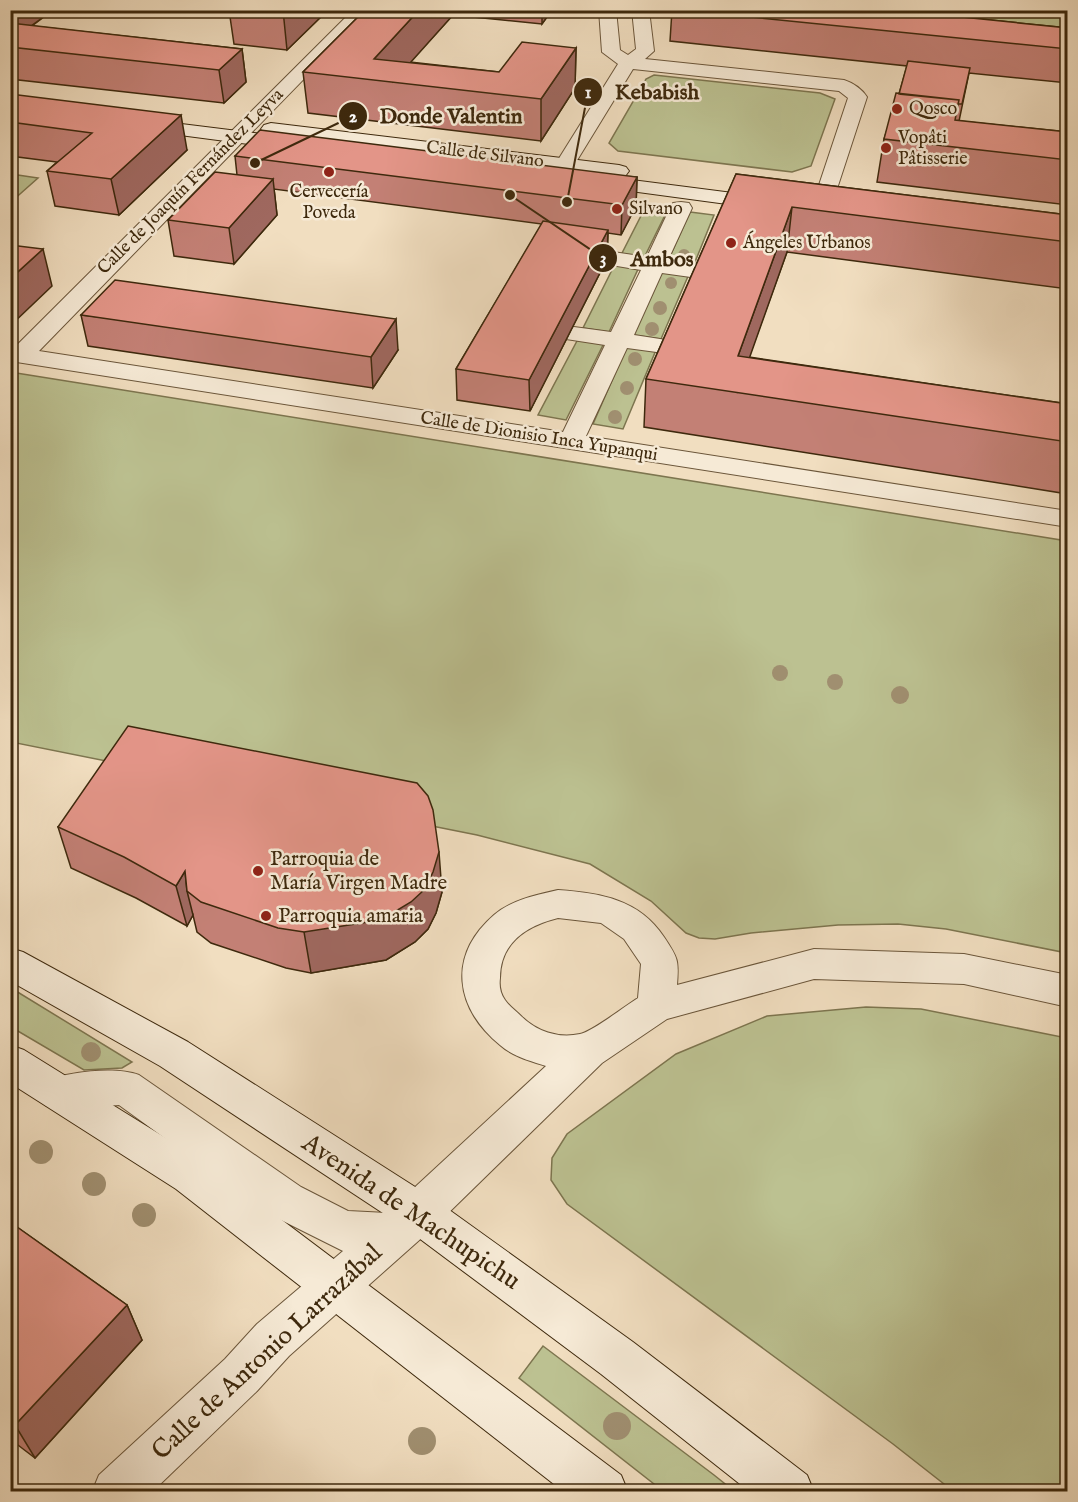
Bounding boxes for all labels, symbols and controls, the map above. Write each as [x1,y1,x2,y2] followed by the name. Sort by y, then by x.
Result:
[573,72,711,112] callout: Kebabish
[615,79,699,107] text: Kebabish
[585,82,592,105] text: 1
[93,84,289,280] street label: Calle de Joaquín Fernández Leyva
[338,96,535,136] callout: Donde Valentin
[909,98,958,121] place label: Qosco
[890,102,904,116] marker: Qosco
[379,103,523,131] text: Donde Valentin
[349,106,358,129] text: 2
[897,127,968,171] place label: Vopâti Pâtisserie
[425,136,545,174] street label: Calle de Silvano
[879,141,893,155] marker: Vopâti Pâtisserie
[322,165,336,179] marker: Cervecería Poveda
[289,181,369,225] place label: Cervecería Poveda
[629,198,683,221] place label: Silvano
[610,202,624,216] marker: Silvano
[742,230,871,255] place label: Ángeles Urbanos
[724,236,738,250] marker: Ángeles Urbanos
[588,238,705,278] callout: Ambos
[629,246,694,274] text: Ambos
[600,248,606,271] text: 3
[419,407,660,467] street label: Calle de Dionisio Inca Yupanqui
[270,846,447,897] place label: Parroquia de María Virgen Madre
[251,864,265,878] marker: Parroquia de María Virgen Madre
[278,903,424,930] place label: Parroquia amaria
[259,909,273,923] marker: Parroquia amaria
[295,1126,527,1297] street label: Avenida de Machupichu
[145,1236,390,1467] street label: Calle de Antonio Larrazábal

